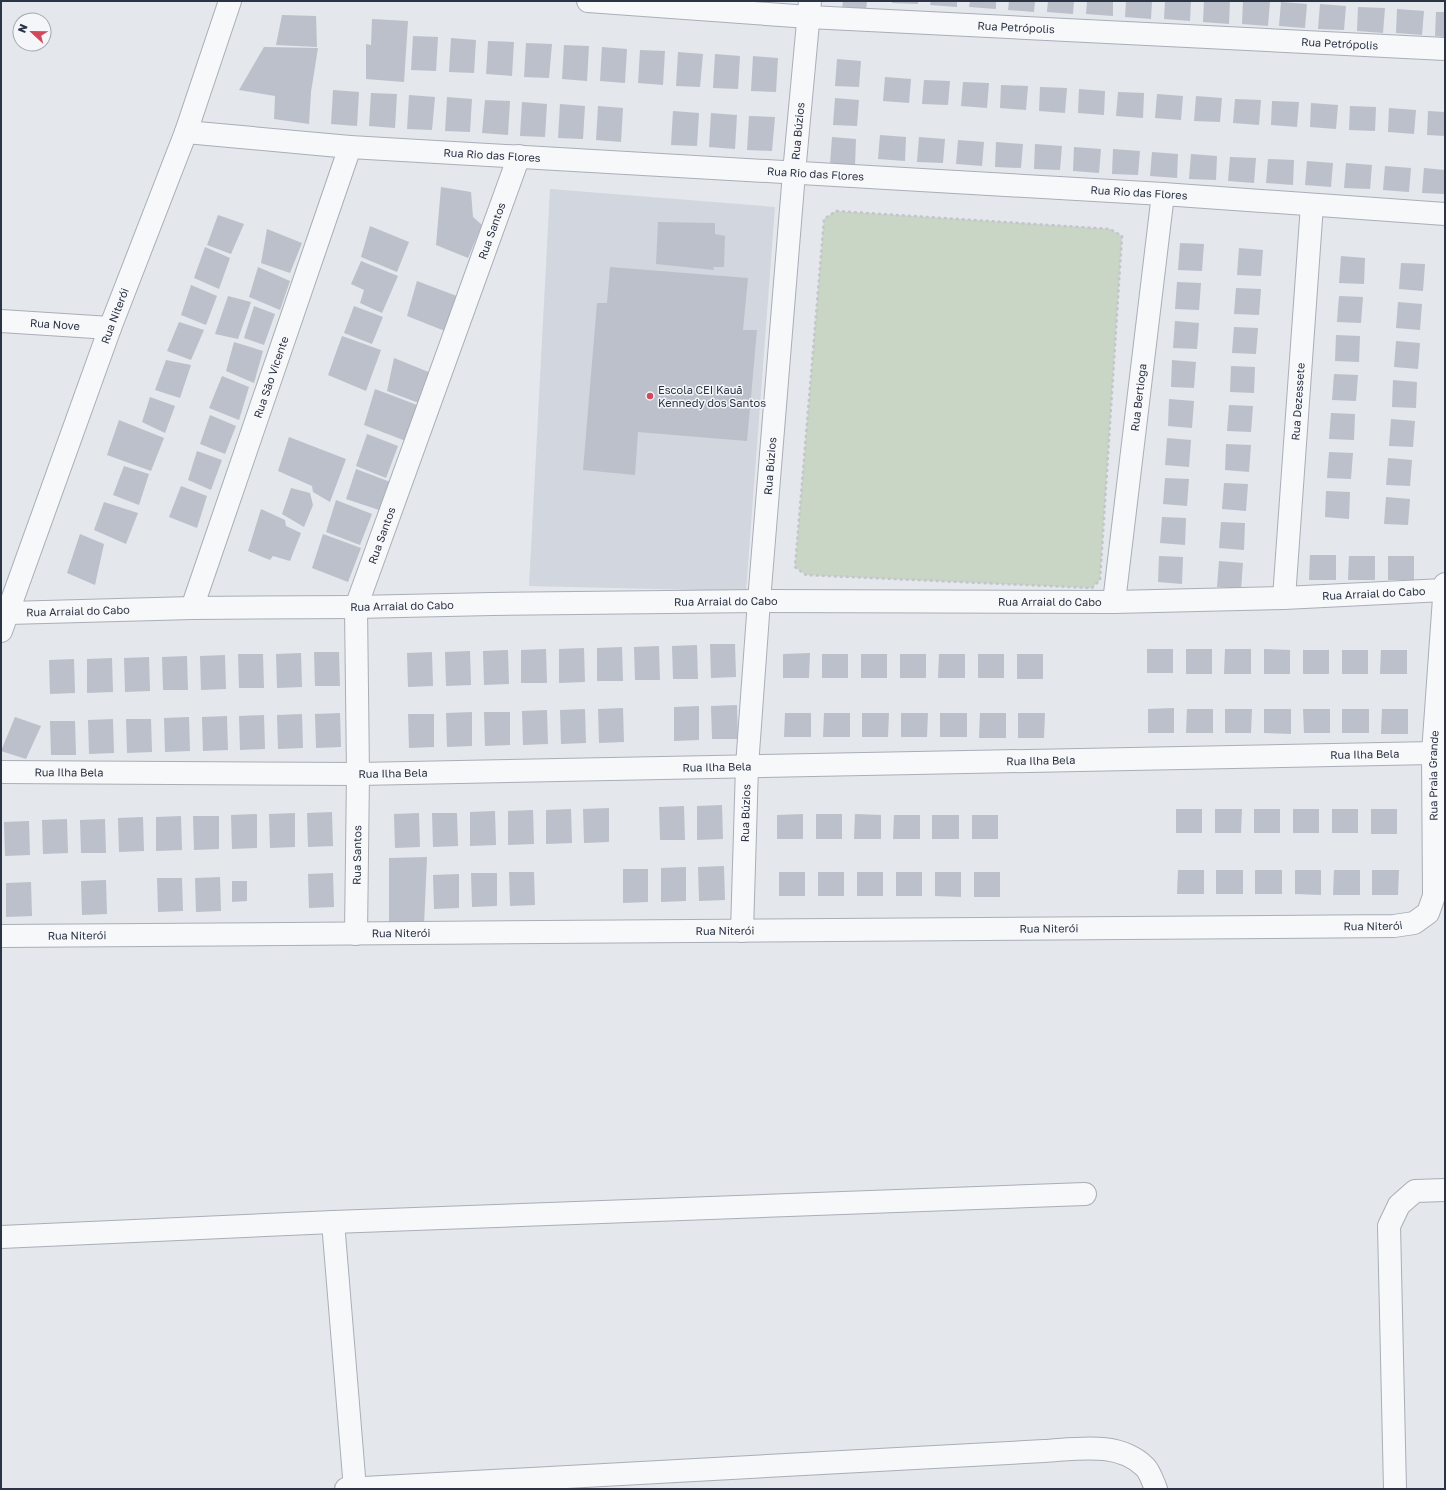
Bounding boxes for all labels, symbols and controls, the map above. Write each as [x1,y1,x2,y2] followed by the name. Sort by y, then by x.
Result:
[12,12,52,52] north arrow
[977,18,1055,35] street label: Rua Petrópolis
[15,22,30,34] text: N
[1301,35,1379,52] street label: Rua Petrópolis
[788,101,807,161] street label: Rua Búzios
[443,145,541,164] street label: Rua Rio das Flores
[767,164,865,183] street label: Rua Rio das Flores
[1090,183,1188,202] street label: Rua Rio das Flores
[475,200,508,261] street label: Rua Santos
[98,286,131,345] street label: Rua Niterói
[30,316,80,332] street label: Rua Nove
[251,334,291,420] street label: Rua São Vicente
[1288,362,1307,441] street label: Rua Dezessete
[1128,363,1149,432] street label: Rua Bertioga
[658,383,766,409] place label: Escola CEI Kauã Kennedy dos Santos
[645,391,655,401] marker: Escola CEI Kauã Kennedy dos Santos
[761,436,778,495] street label: Rua Búzios
[365,505,398,566] street label: Rua Santos
[1322,584,1426,602] street label: Rua Arraial do Cabo
[674,594,778,608] street label: Rua Arraial do Cabo
[998,595,1102,608] street label: Rua Arraial do Cabo
[350,598,454,613] street label: Rua Arraial do Cabo
[26,603,130,619] street label: Rua Arraial do Cabo
[1426,730,1441,821] street label: Rua Praia Grande
[1330,747,1399,761] street label: Rua Ilha Bela
[1006,753,1076,767] street label: Rua Ilha Bela
[682,759,752,774] street label: Rua Ilha Bela
[34,765,104,779] street label: Rua Ilha Bela
[358,766,428,780] street label: Rua Ilha Bela
[738,784,752,842] street label: Rua Búzios
[350,825,363,885] street label: Rua Santos
[1344,918,1403,932] street label: Rua Niterói
[1020,921,1078,935] street label: Rua Niterói
[696,924,754,937] street label: Rua Niterói
[372,926,430,939] street label: Rua Niterói
[48,928,106,942] street label: Rua Niterói

